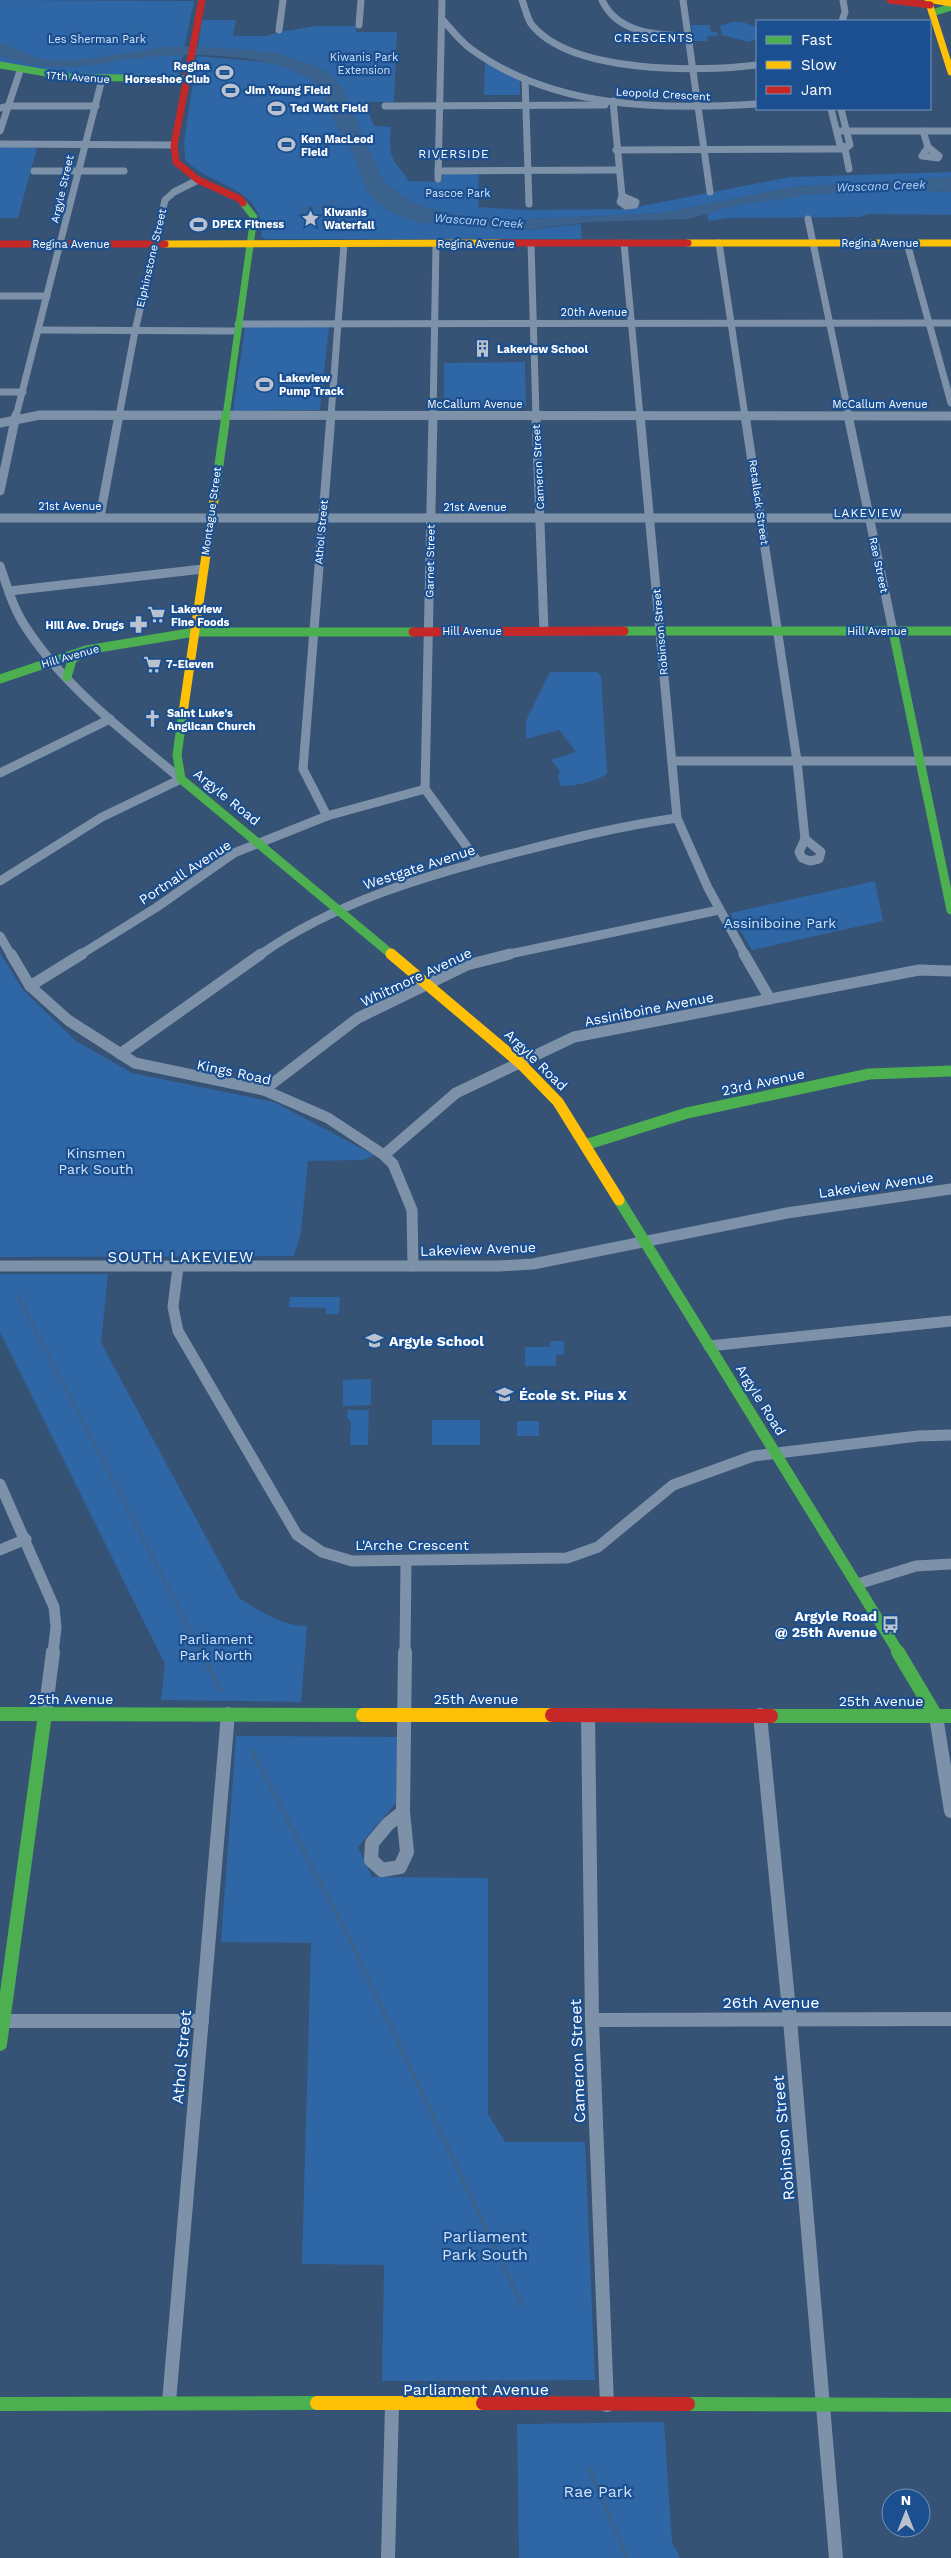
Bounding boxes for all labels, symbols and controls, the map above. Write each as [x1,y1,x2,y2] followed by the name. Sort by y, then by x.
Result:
[756,20,931,110] legend
[614,31,694,45] district label: CRESCENTS
[801,31,833,49] text: Fast
[48,33,146,46] park label: Les Sherman Park
[330,51,398,77] park label: Kiwanis Park Extension
[801,56,837,74] text: Slow
[125,60,211,86] place label: Regina Horseshoe Club
[214,62,234,82] sports icon: Regina Horseshoe Club
[46,69,110,86] street label: 17th Avenue
[221,80,241,100] sports icon: Jim Young Field
[801,81,832,99] text: Jam
[245,84,331,97] place label: Jim Young Field
[615,86,711,103] street label: Leopold Crescent
[266,98,286,118] sports icon: Ted Watt Field
[290,102,368,115] place label: Ted Watt Field
[301,133,374,159] place label: Ken MacLeod Field
[277,135,297,155] sports icon: Ken MacLeod Field
[418,147,490,161] district label: RIVERSIDE
[48,153,77,224] street label: Argyle Street
[836,177,926,195] water label: Wascana Creek
[425,187,491,200] park label: Pascoe Park
[324,206,375,232] place label: Kiwanis Waterfall
[134,207,169,309] street label: Elphinstone Street
[300,208,320,228] place icon: Kiwanis Waterfall
[434,211,525,231] water label: Wascana Creek
[188,214,208,234] sports icon: DPEX Fitness
[212,218,284,231] place label: DPEX Fitness
[841,237,919,250] street label: Regina Avenue
[32,238,110,251] street label: Regina Avenue
[437,238,515,251] street label: Regina Avenue
[561,306,627,319] street label: 20th Avenue
[473,339,493,359] building icon: Lakeview School
[497,343,588,356] place label: Lakeview School
[279,372,344,398] place label: Lakeview Pump Track
[255,374,275,394] sports icon: Lakeview Pump Track
[427,398,523,411] street label: McCallum Avenue
[832,398,928,411] street label: McCallum Avenue
[530,424,547,510] street label: Cameron Street
[746,459,771,546] street label: Retallack Street
[199,466,224,556] street label: Montague Street
[312,499,331,565] street label: Athol Street
[38,500,102,513] street label: 21st Avenue
[443,501,507,514] street label: 21st Avenue
[833,506,903,520] district label: LAKEVIEW
[423,524,438,598] street label: Garnet Street
[866,536,891,595] street label: Rae Street
[650,588,671,676] street label: Robinson Street
[171,603,230,629] place label: Lakeview Fine Foods
[147,605,167,625] supermarket icon: Lakeview Fine Foods
[128,615,148,635] pharmacy icon: Hill Ave. Drugs
[46,619,124,632] place label: Hill Ave. Drugs
[442,625,502,638] street label: Hill Avenue
[847,625,907,638] street label: Hill Avenue
[40,642,101,671] street label: Hill Avenue
[142,654,162,674] supermarket icon: 7-Eleven
[166,658,214,671] place label: 7-Eleven
[167,707,256,733] place label: Saint Luke's Anglican Church
[143,709,163,729] church icon: Saint Luke's Anglican Church
[191,765,263,829] street label: Argyle Road
[136,836,234,908] street label: Portnall Avenue
[361,841,477,893] street label: Westgate Avenue
[724,915,836,931] park label: Assiniboine Park
[358,944,474,1010] street label: Whitmore Avenue
[583,989,715,1029] street label: Assiniboine Avenue
[501,1026,571,1094] street label: Argyle Road
[195,1056,273,1088] street label: Kings Road
[720,1065,806,1099] street label: 23rd Avenue
[58,1145,134,1177] park label: Kinsmen Park South
[817,1169,935,1201] street label: Lakeview Avenue
[420,1239,536,1259] street label: Lakeview Avenue
[107,1248,255,1266] district label: SOUTH LAKEVIEW
[365,1331,385,1351] school or university icon: Argyle School
[389,1333,484,1349] place label: Argyle School
[733,1362,789,1438] street label: Argyle Road
[495,1385,515,1405] school or university icon: École St. Pius X
[519,1387,628,1403] place label: École St. Pius X
[355,1537,469,1553] street label: L'Arche Crescent
[775,1608,877,1640] place label: Argyle Road @ 25th Avenue
[881,1614,901,1634] bus stop icon: Argyle Road @ 25th Avenue
[179,1631,253,1663] park label: Parliament Park North
[29,1691,113,1707] street label: 25th Avenue
[434,1691,518,1707] street label: 25th Avenue
[839,1693,923,1709] street label: 25th Avenue
[722,1993,820,2012] street label: 26th Avenue
[566,1998,589,2123] street label: Cameron Street
[168,2009,195,2105] street label: Athol Street
[769,2074,798,2201] street label: Robinson Street
[442,2227,528,2264] park label: Parliament Park South
[403,2380,549,2399] street label: Parliament Avenue
[564,2482,632,2501] park label: Rae Park
[881,2488,931,2538] north arrow
[901,2492,911,2508] text: N

